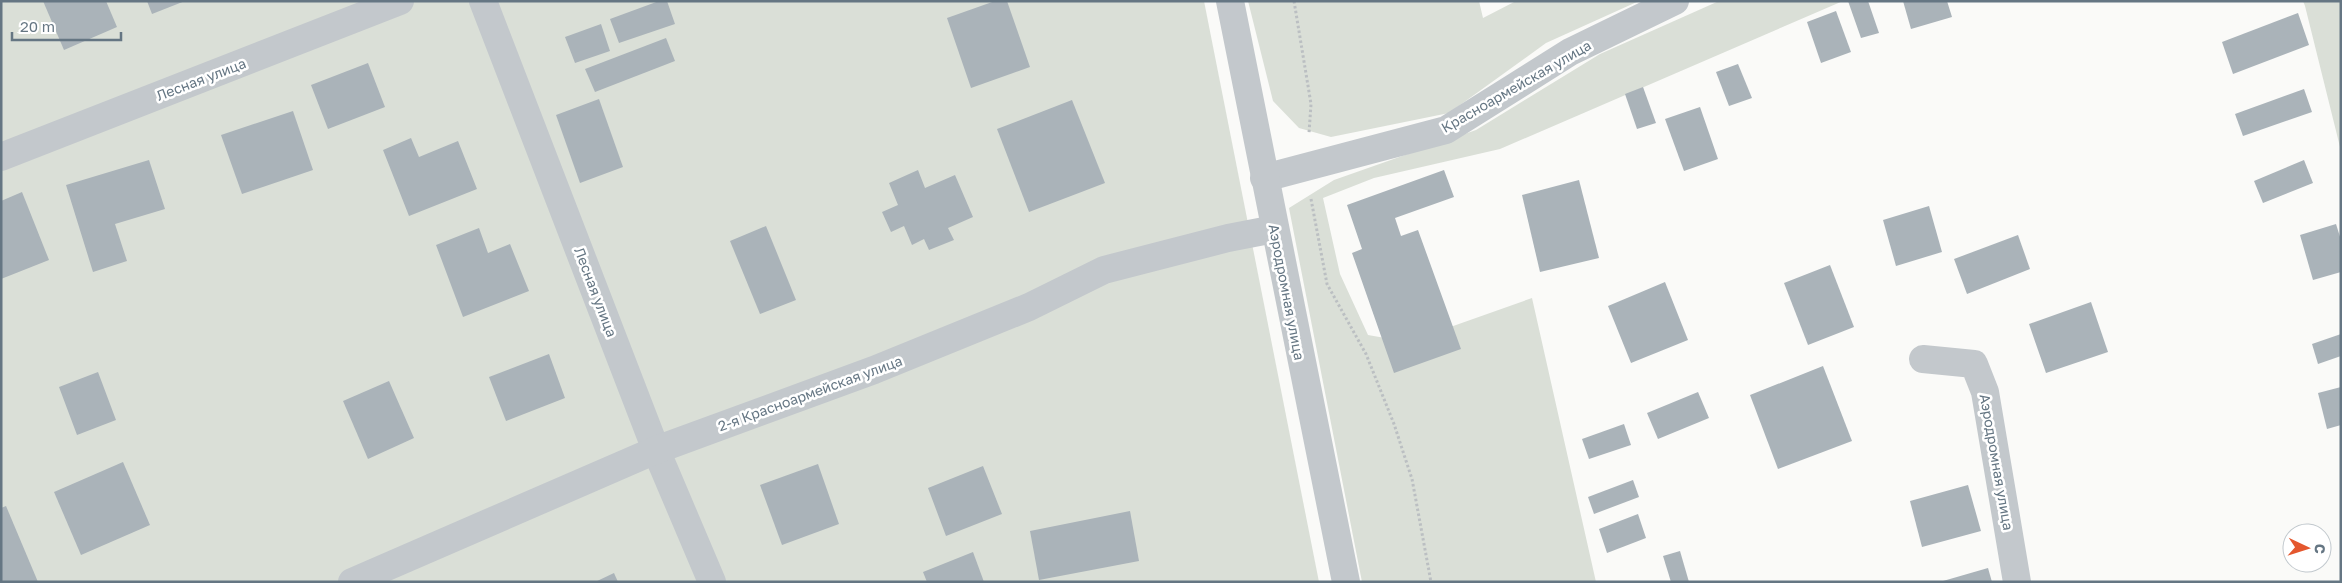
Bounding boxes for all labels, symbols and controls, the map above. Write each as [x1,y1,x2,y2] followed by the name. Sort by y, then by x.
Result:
[12,10,121,42] scale bar
[20,17,55,35] text: 20 m
[1438,36,1594,136] street label: Красноармейская улица
[154,54,248,104] street label: Лесная улица
[1265,223,1309,361] street label: Аэродромная улица
[571,245,621,339] street label: Лесная улица
[715,352,905,434] street label: 2-я Красноармейская улица
[1977,392,2017,532] street label: Аэродромная улица
[2282,523,2332,573] north arrow
[2312,543,2329,555] text: С

